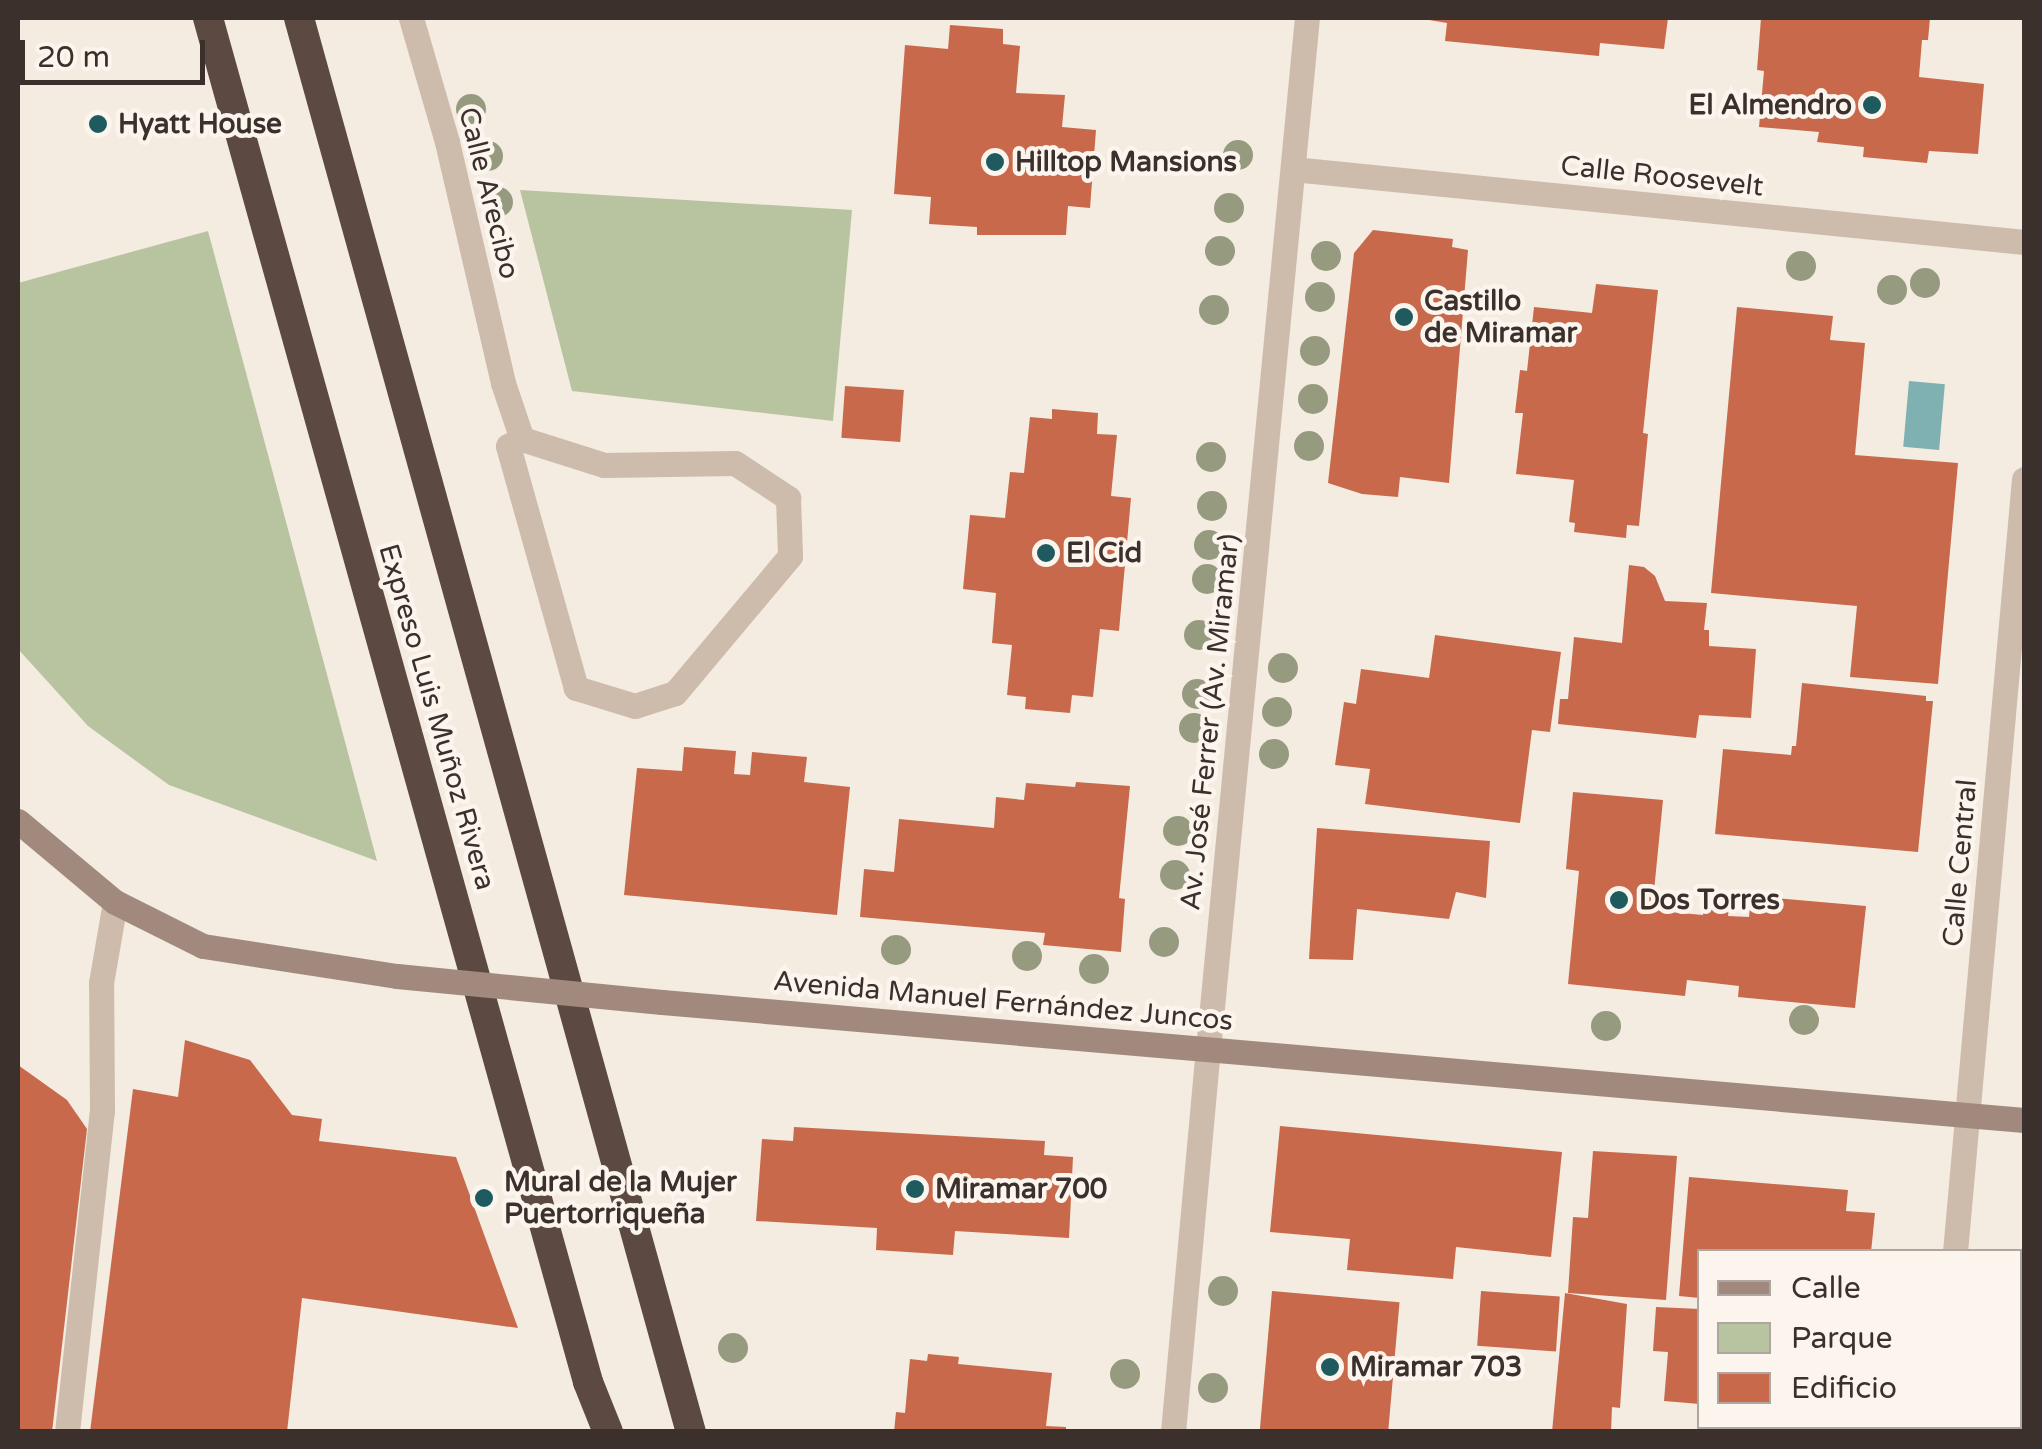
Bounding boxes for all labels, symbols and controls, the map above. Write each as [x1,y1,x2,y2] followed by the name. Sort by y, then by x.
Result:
[25,20,210,82] scale bar
[37,39,110,76] text: 20 m
[1689,88,1852,122] place label: El Almendro
[1861,94,1883,116] marker: El Almendro
[451,104,527,282] street label: Calle Arecibo
[118,107,282,141] place label: Hyatt House
[87,113,109,135] marker: Hyatt House
[1015,145,1237,179] place label: Hilltop Mansions
[1559,149,1765,203] street label: Calle Roosevelt
[984,151,1006,173] marker: Hilltop Mansions
[1424,284,1577,350] place label: Castillo de Miramar
[1393,306,1415,328] marker: Castillo de Miramar
[1174,532,1246,912] street label: Av. José Ferrer (Av. Miramar)
[1066,536,1142,570] place label: El Cid
[371,540,503,894] street label: Expreso Luis Muñoz Rivera
[1035,542,1057,564] marker: El Cid
[1936,778,1984,948] street label: Calle Central
[1639,883,1780,917] place label: Dos Torres
[1608,889,1630,911] marker: Dos Torres
[772,964,1234,1038] street label: Avenida Manuel Fernández Juncos
[504,1165,737,1231] place label: Mural de la Mujer Puertorriqueña
[935,1172,1107,1206] place label: Miramar 700
[904,1178,926,1200] marker: Miramar 700
[473,1187,495,1209] marker: Mural de la Mujer Puertorriqueña
[1697,1249,2022,1429] legend
[1791,1270,1861,1307] text: Calle
[1791,1320,1892,1357] text: Parque
[1350,1350,1522,1384] place label: Miramar 703
[1319,1356,1341,1378] marker: Miramar 703
[1791,1370,1897,1407] text: Edificio

